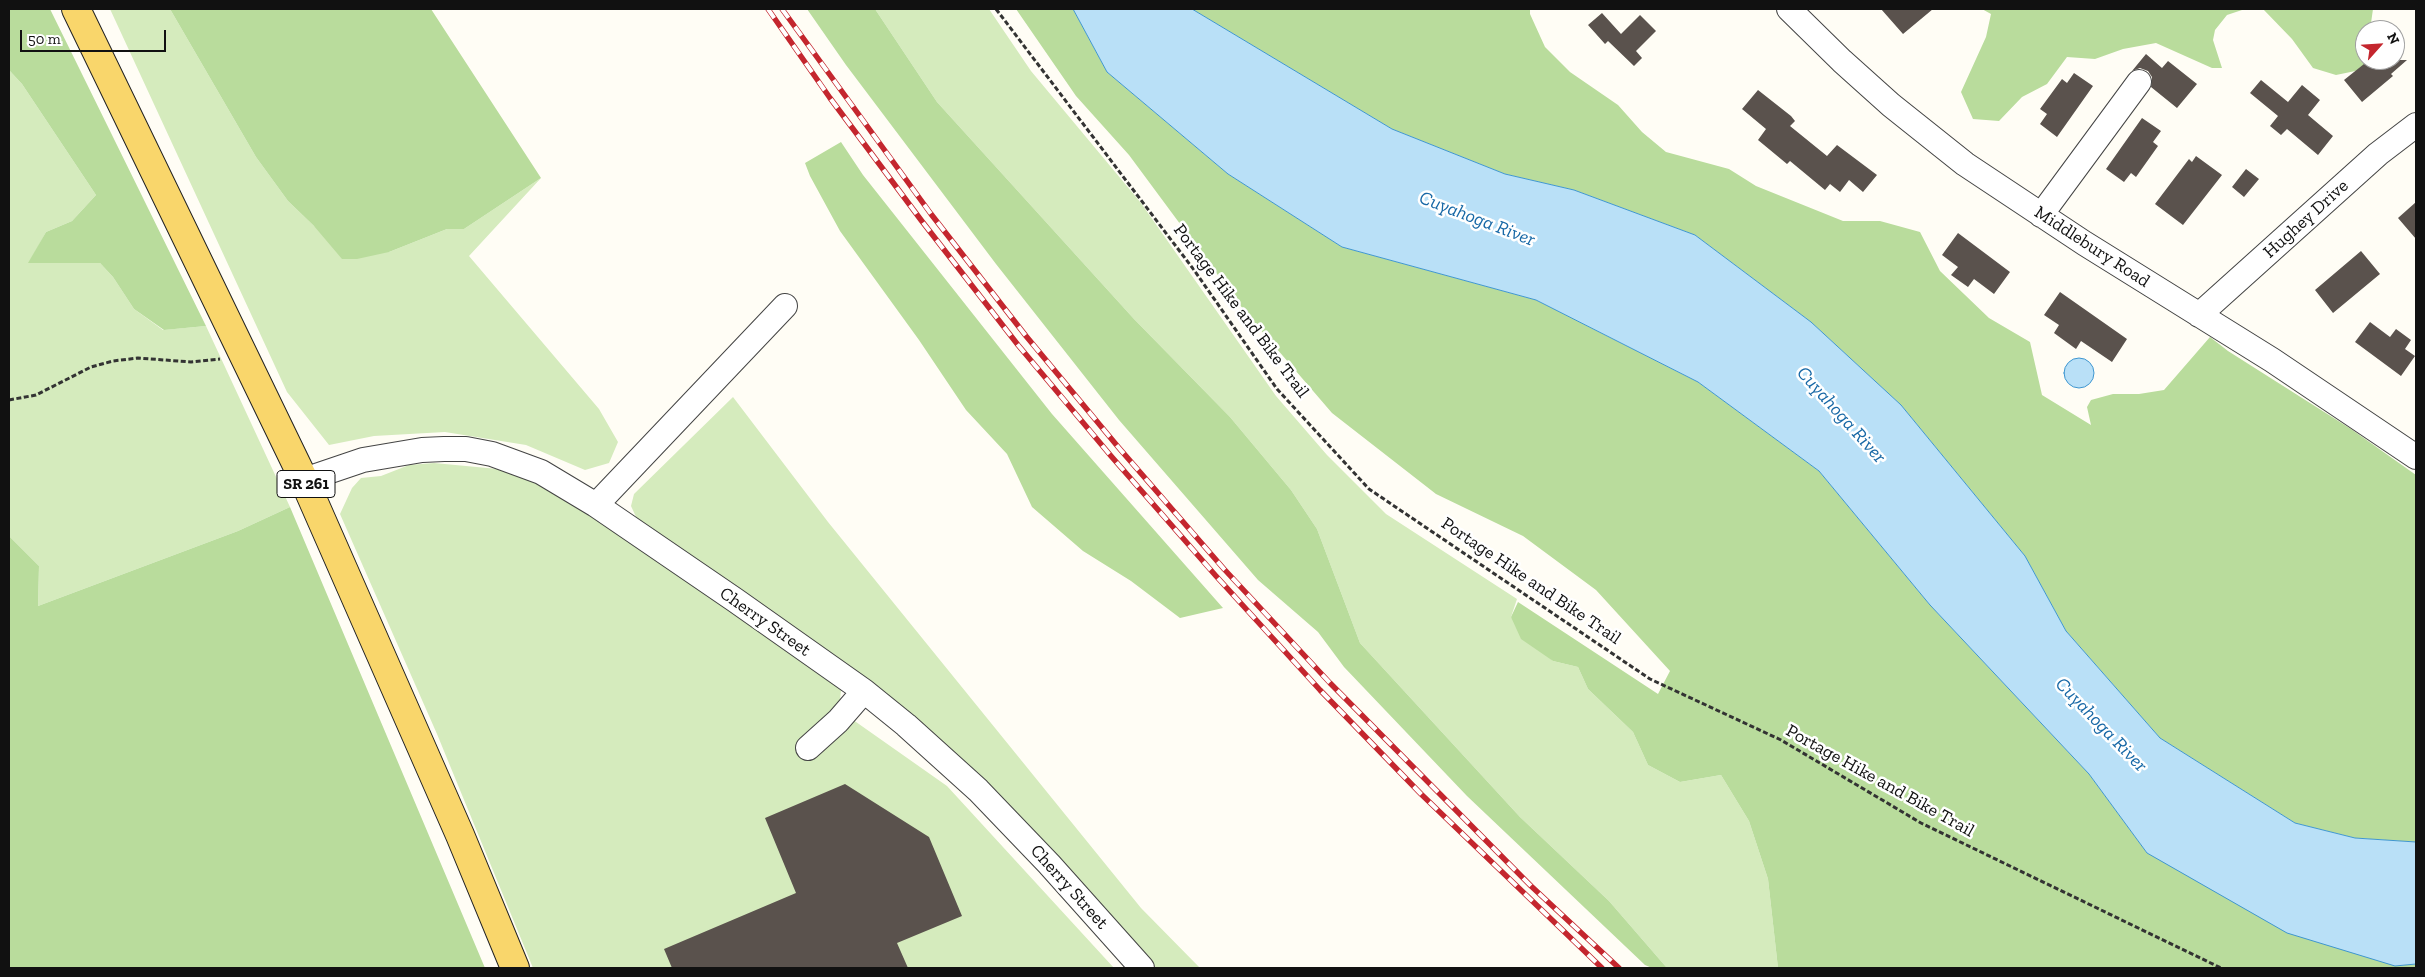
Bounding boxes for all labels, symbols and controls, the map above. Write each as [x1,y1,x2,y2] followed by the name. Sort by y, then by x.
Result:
[22,20,169,52] scale bar
[2355,20,2405,70] north arrow
[28,30,61,48] text: 50 m
[2383,30,2403,47] text: N
[2259,175,2353,263] street label: Hughey Drive
[1416,186,1538,252] water label: Cuyahoga River
[2030,202,2154,292] street label: Middlebury Road
[1169,220,1313,402] street label: Portage Hike and Bike Trail
[1792,362,1890,468] water label: Cuyahoga River
[277,470,335,498] road number: SR 261
[1437,513,1625,649] street label: Portage Hike and Bike Trail
[715,583,815,661] street label: Cherry Street
[2050,673,2152,777] water label: Cuyahoga River
[1782,720,1978,842] street label: Portage Hike and Bike Trail
[1026,840,1112,934] street label: Cherry Street

